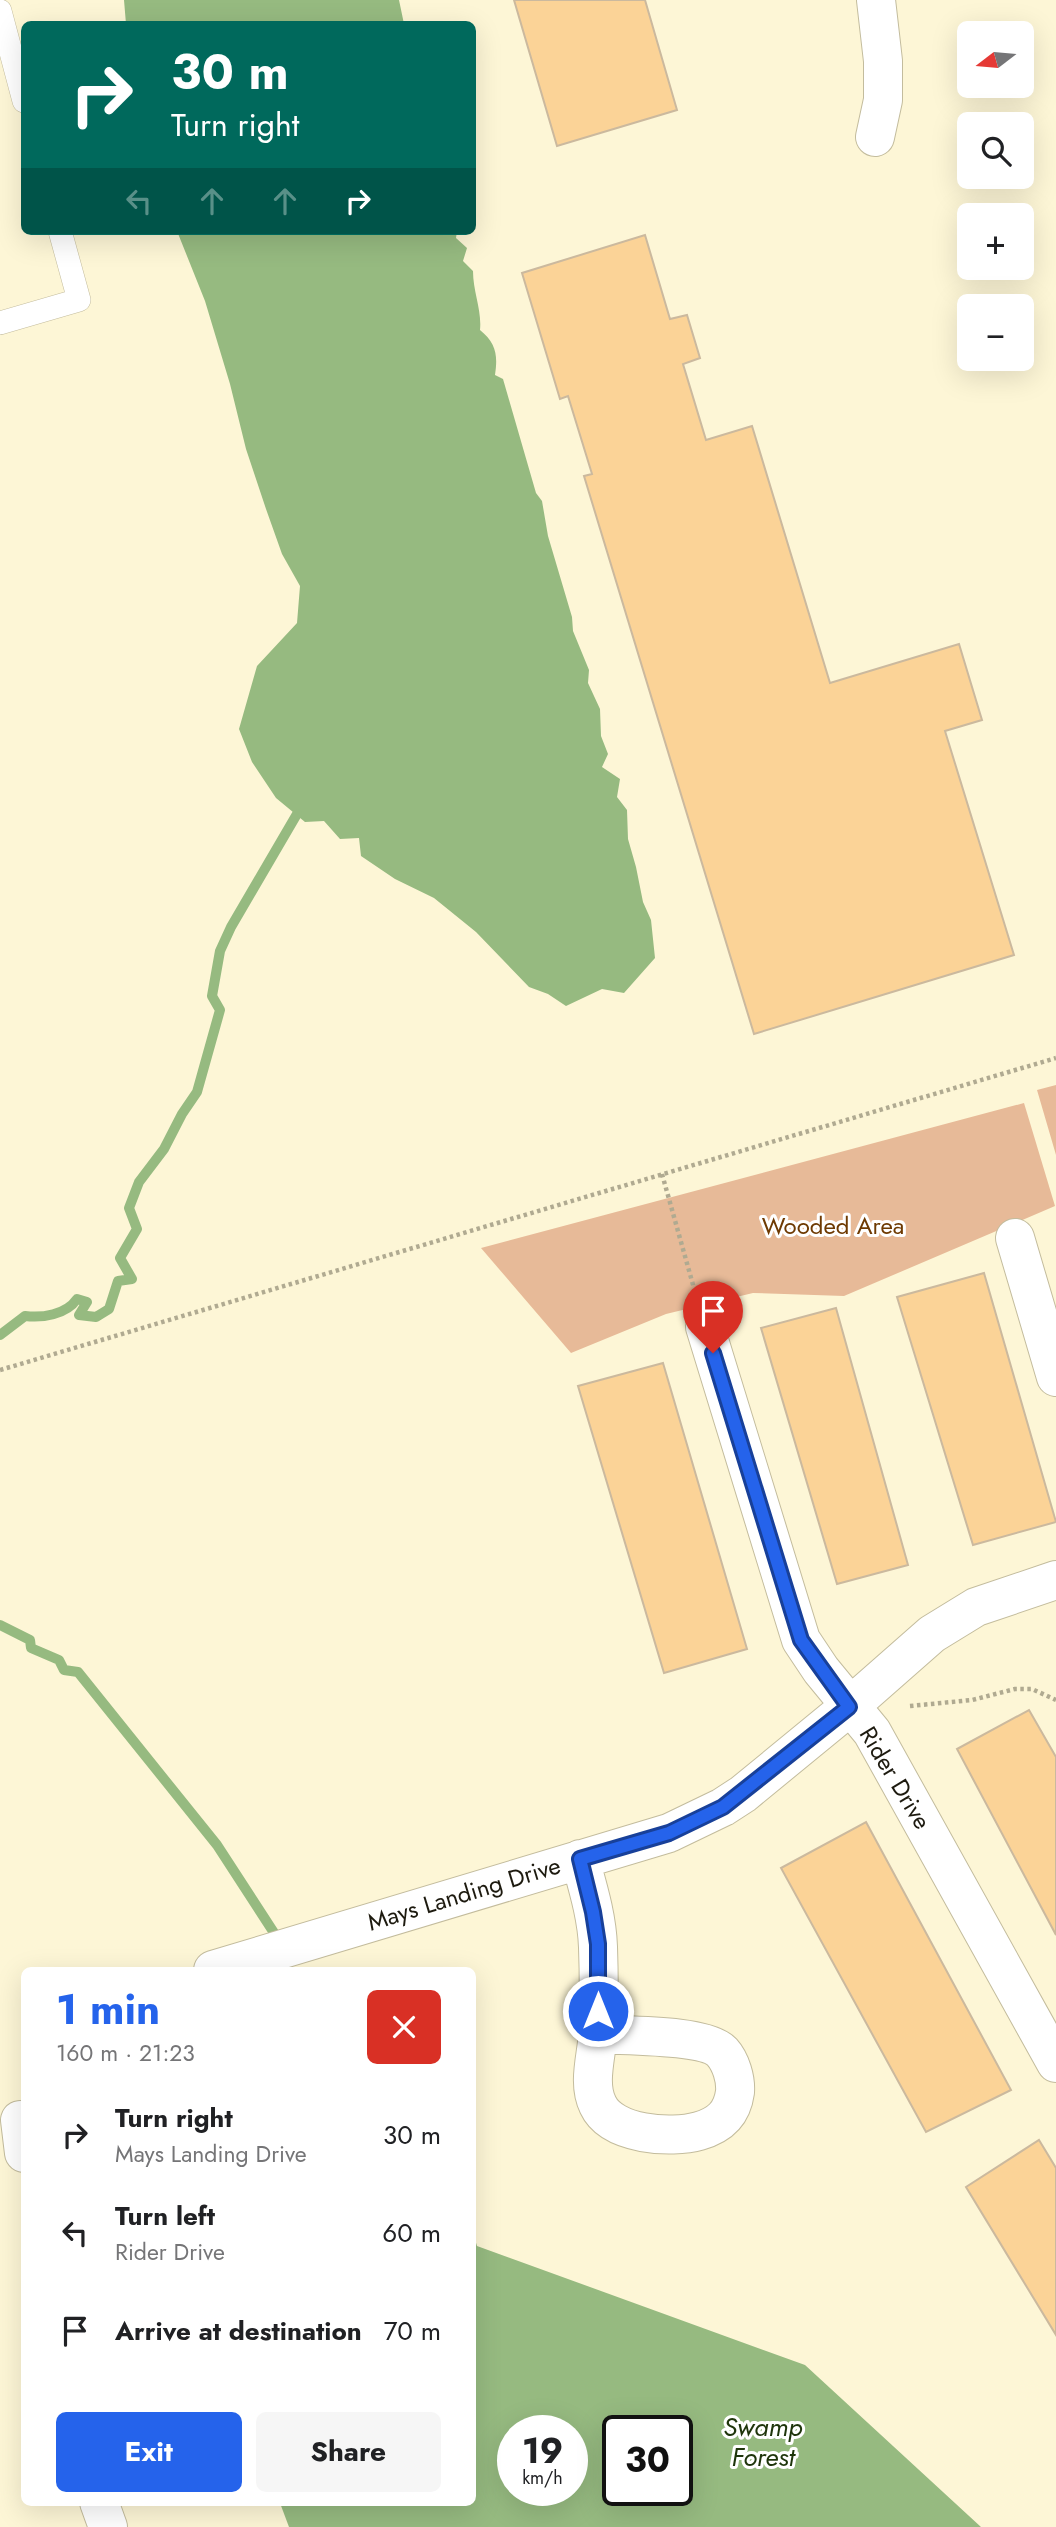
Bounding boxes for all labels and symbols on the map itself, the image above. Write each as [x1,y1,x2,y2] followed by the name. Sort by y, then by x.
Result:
[957,21,1034,98] north arrow
[762,1208,904,1243] park label: Wooded Area
[683,1281,743,1353] pin
[851,1720,940,1836] street label: Rider Drive
[363,1848,565,1939] street label: Mays Landing Drive
[561,1974,635,2048] position arrow
[723,2408,803,2476] water label: Swamp Forest
[602,2415,693,2506] speed limit sign: 30

